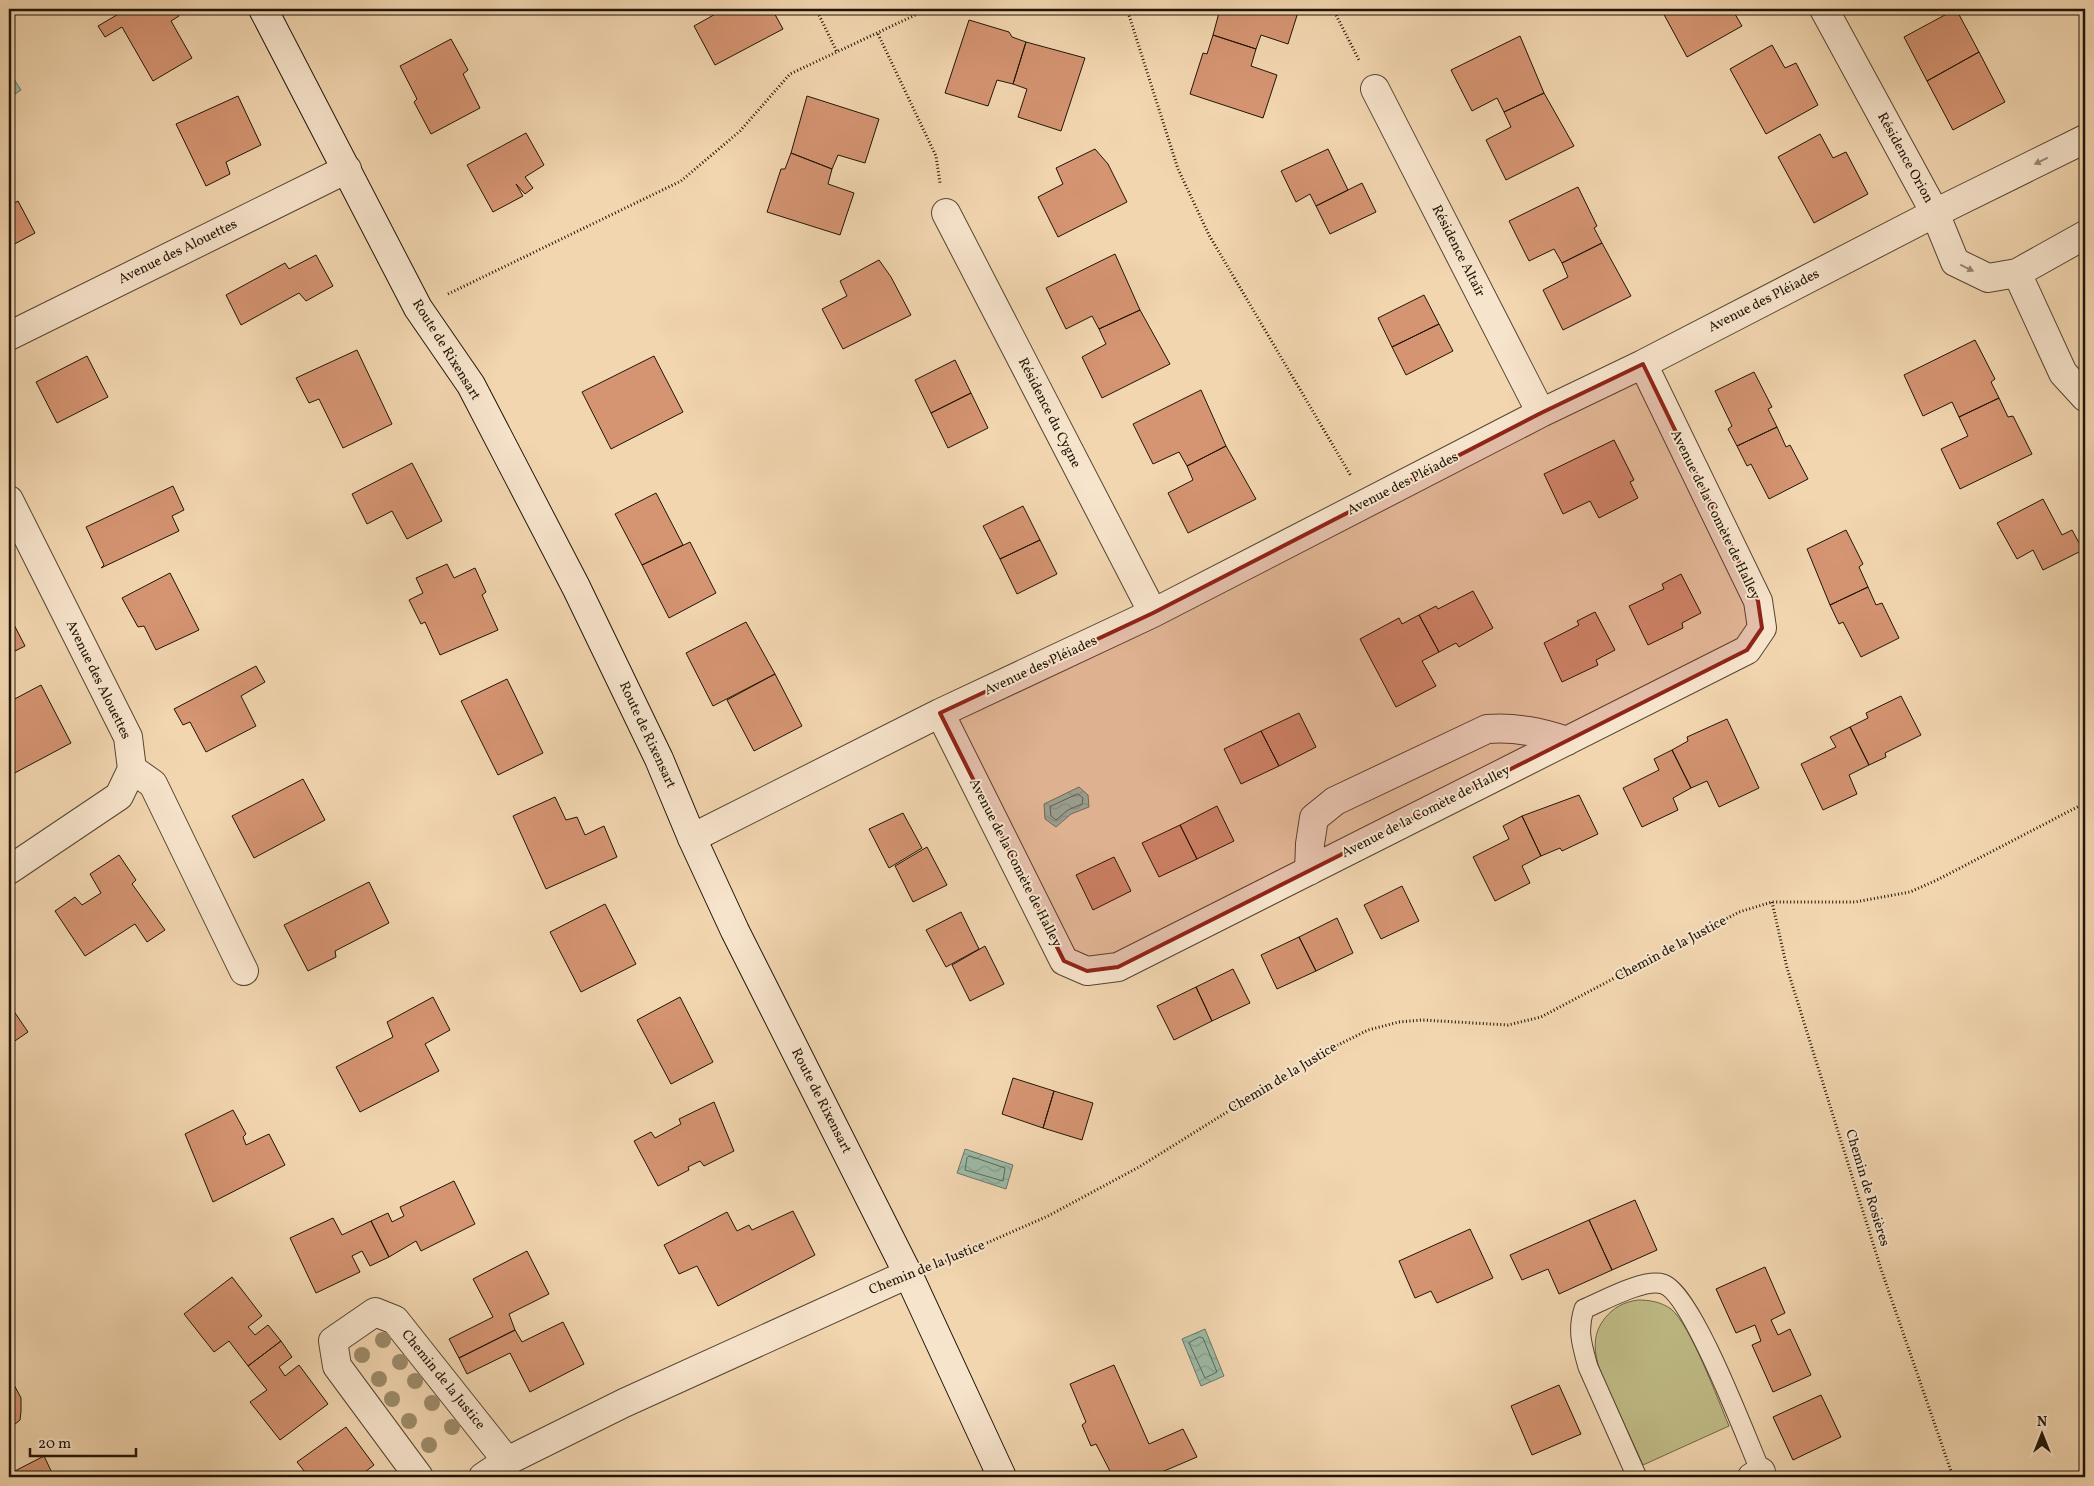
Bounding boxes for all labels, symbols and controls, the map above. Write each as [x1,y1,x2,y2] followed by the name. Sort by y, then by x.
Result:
[1872,109,1938,207] street label: Résidence Orion
[2034,156,2049,165] one-way arrow
[1427,202,1489,300] street label: Résidence Altaïr
[115,215,241,289] street label: Avenue des Alouettes
[1960,264,1974,272] one-way arrow
[1705,265,1823,337] street label: Avenue des Pléiades
[407,296,485,404] street label: Route de Rixensart
[1013,355,1085,472] street label: Résidence du Cygne
[1665,427,1765,604] street label: Avenue de la Comète de Halley
[1344,448,1462,520] street label: Avenue des Pléiades
[61,617,135,743] street label: Avenue des Alouettes
[981,631,1101,701] street label: Avenue des Pléiades
[614,679,680,792] street label: Route de Rixensart
[1338,761,1514,863] street label: Avenue de la Comète de Halley
[964,775,1066,951] street label: Avenue de la Comète de Halley
[1612,911,1730,986] street label: Chemin de la Justice
[1225,1038,1341,1118] street label: Chemin de la Justice
[786,1045,856,1157] street label: Route de Rixensart
[1840,1127,1894,1249] street label: Chemin de Rosières
[866,1236,988,1300] street label: Chemin de la Justice
[397,1326,490,1434] street label: Chemin de la Justice
[2016,1408,2066,1458] north arrow
[2037,1413,2047,1432] text: N
[30,1426,136,1458] scale bar
[38,1434,71,1455] text: 20 m

